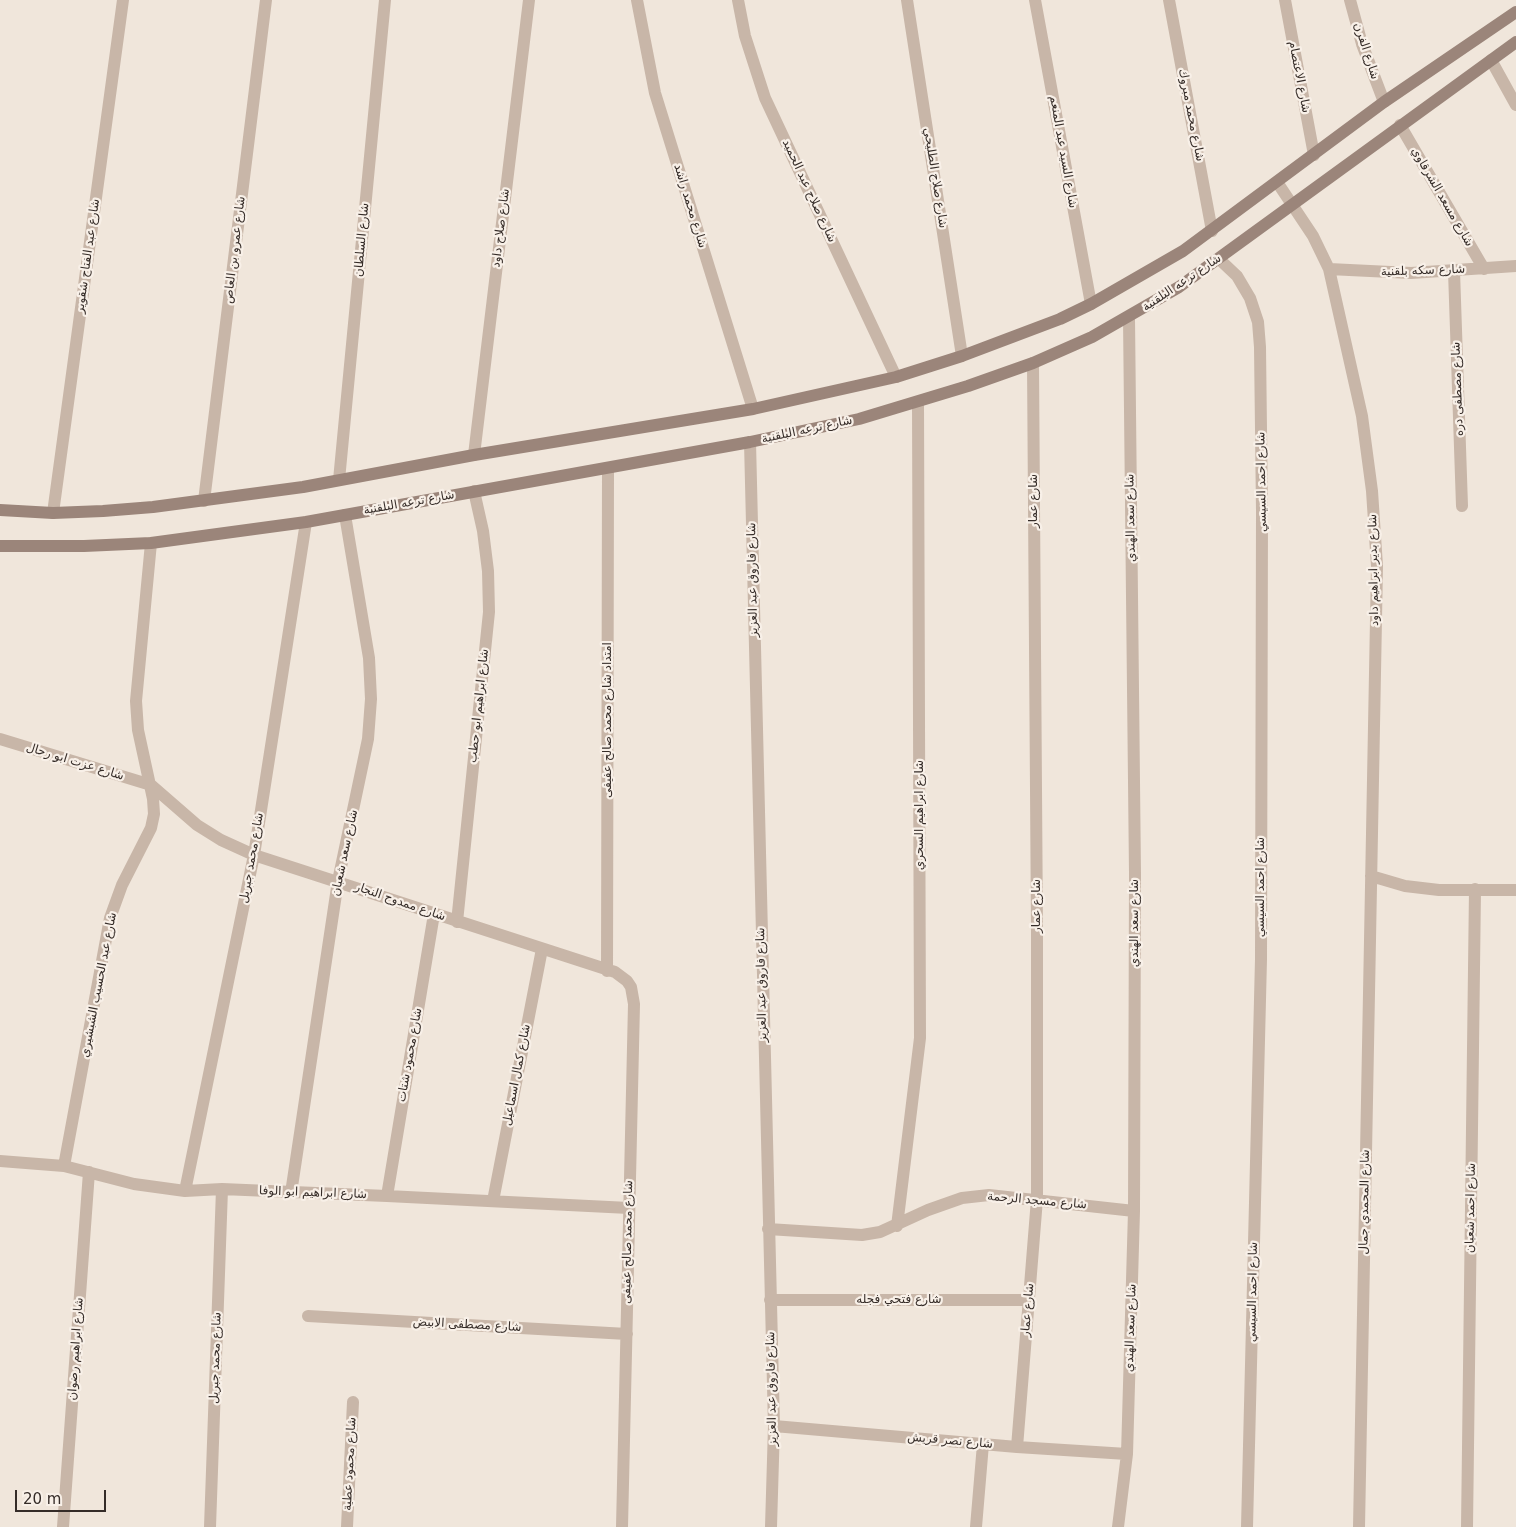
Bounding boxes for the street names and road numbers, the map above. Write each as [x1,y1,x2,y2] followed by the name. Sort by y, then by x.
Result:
[1350,21,1382,81] street label: شارع الفرن
[1285,40,1313,114] street label: شارع الاعتصام
[1175,67,1207,163] street label: شارع محمد مبروك
[1046,95,1080,209] street label: شارع السيد عبد المنعم
[920,127,950,229] street label: شارع صلاح الطليحي
[779,137,839,245] street label: شارع صلاح عبد الحميد
[1408,145,1476,249] street label: شارع مسعد الشرقاوي
[670,162,710,250] street label: شارع محمد راشد
[489,188,513,268] street label: شارع صلاح داود
[221,196,249,304] street label: شارع عمرو بن العاص
[73,198,103,314] street label: شارع عبد الفتاح شقوير
[352,202,372,278] street label: شارع السلطان
[1140,251,1224,315] street label: شارع ترعه البلقنية
[1381,262,1465,280] street label: شارع سكه بلقنية
[1449,342,1467,436] street label: شارع مصطفى دره
[760,413,854,447] street label: شارع ترعه البلقنية
[1254,432,1270,532] street label: شارع احمد السيسي
[1027,474,1041,528] street label: شارع عمار
[1123,474,1139,562] street label: شارع سعد الهندي
[362,488,456,518] street label: شارع ترعه البلقنية
[1366,514,1382,626] street label: شارع بدير ابراهيم داود
[745,522,761,638] street label: شارع فاروق عبد العزيز
[601,642,615,798] street label: امتداد شارع محمد صالح عفيفى
[466,648,492,764] street label: شارع ابراهيم ابو حطب
[24,740,126,784] street label: شارع عزت ابو رحال
[913,760,927,870] street label: شارع ابراهيم السحري
[329,808,361,898] street label: شارع سعد شعبان
[237,812,267,904] street label: شارع محمد جبريل
[1254,837,1268,937] street label: شارع احمد السيسي
[1030,879,1044,933] street label: شارع عمار
[1128,879,1142,967] street label: شارع سعد الهندي
[353,880,447,924] street label: شارع ممدوح النجار
[78,911,120,1059] street label: شارع عبد الحسيب الشبشيري
[754,927,770,1043] street label: شارع فاروق عبد العزيز
[395,1007,425,1103] street label: شارع محمود شتات
[500,1023,534,1127] street label: شارع كمال اسماعيل
[1357,1149,1373,1255] street label: شارع المحمدي جمال
[1463,1163,1479,1253] street label: شارع احمد شعبان
[620,1180,636,1304] street label: شارع محمد صالح عفيفى
[259,1184,367,1202] street label: شارع ابراهيم ابو الوفا
[987,1189,1087,1213] street label: شارع مسجد الرحمة
[1245,1242,1261,1342] street label: شارع احمد السيسي
[1018,1282,1038,1338] street label: شارع عمار
[1122,1284,1140,1372] street label: شارع سعد الهندي
[856,1293,942,1307] street label: شارع فتحي فجله
[65,1297,87,1401] street label: شارع ابراهيم رضوان
[207,1312,225,1404] street label: شارع محمد جبريل
[412,1315,522,1335] street label: شارع مصطفى الابيض
[764,1331,780,1447] street label: شارع فاروق عبد العزيز
[340,1417,360,1511] street label: شارع محمود عطية
[907,1430,993,1452] street label: شارع نصر قريش

